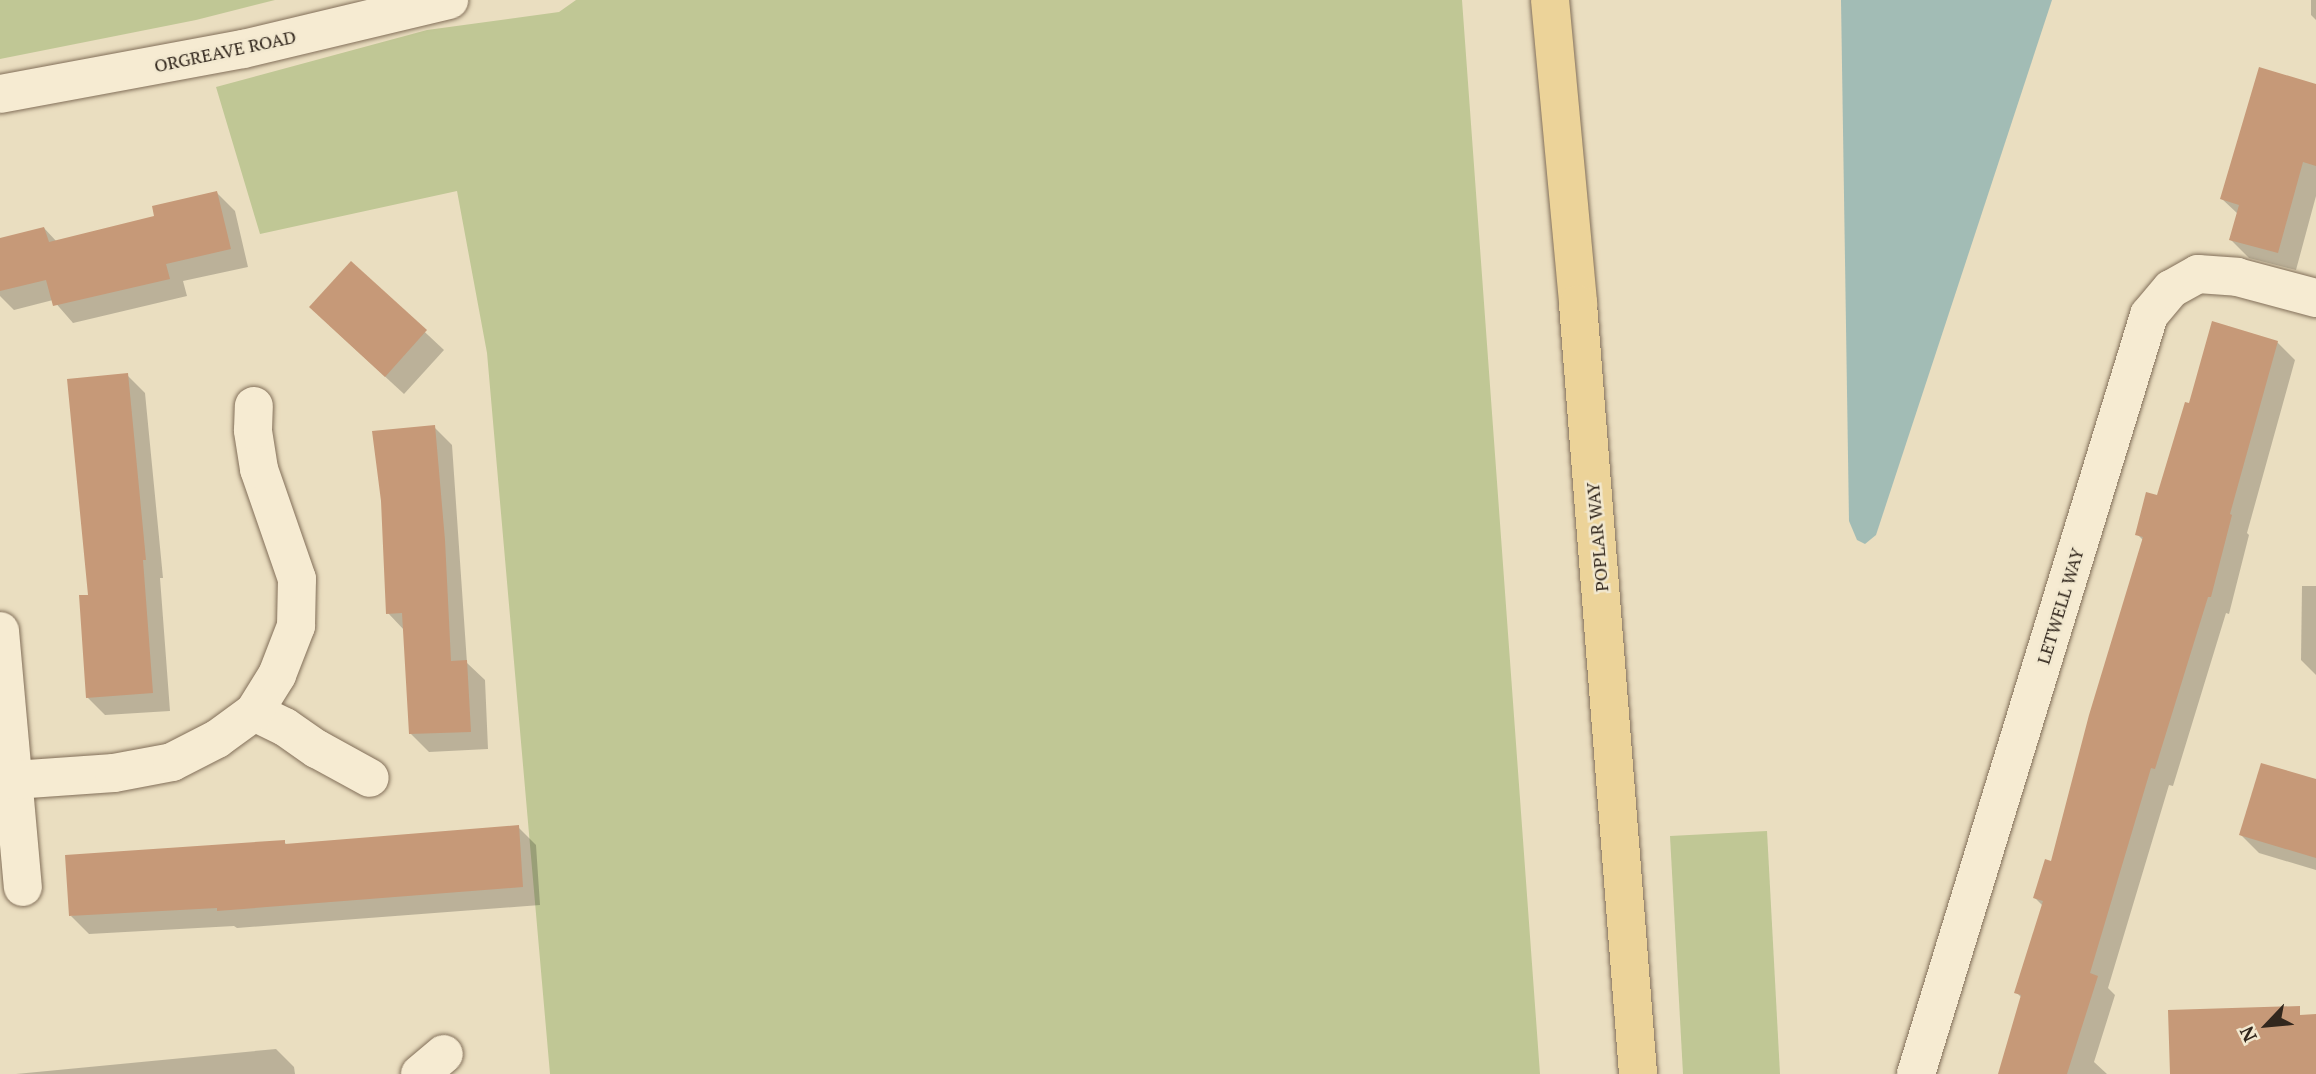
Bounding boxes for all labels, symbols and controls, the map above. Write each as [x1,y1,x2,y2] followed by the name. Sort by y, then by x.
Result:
[152,25,298,77] street label: ORGREAVE ROAD
[1581,481,1613,593] street label: POPLAR WAY
[2032,545,2088,667] street label: LETWELL WAY
[2232,990,2302,1060] north arrow
[2233,1022,2262,1046] text: N

